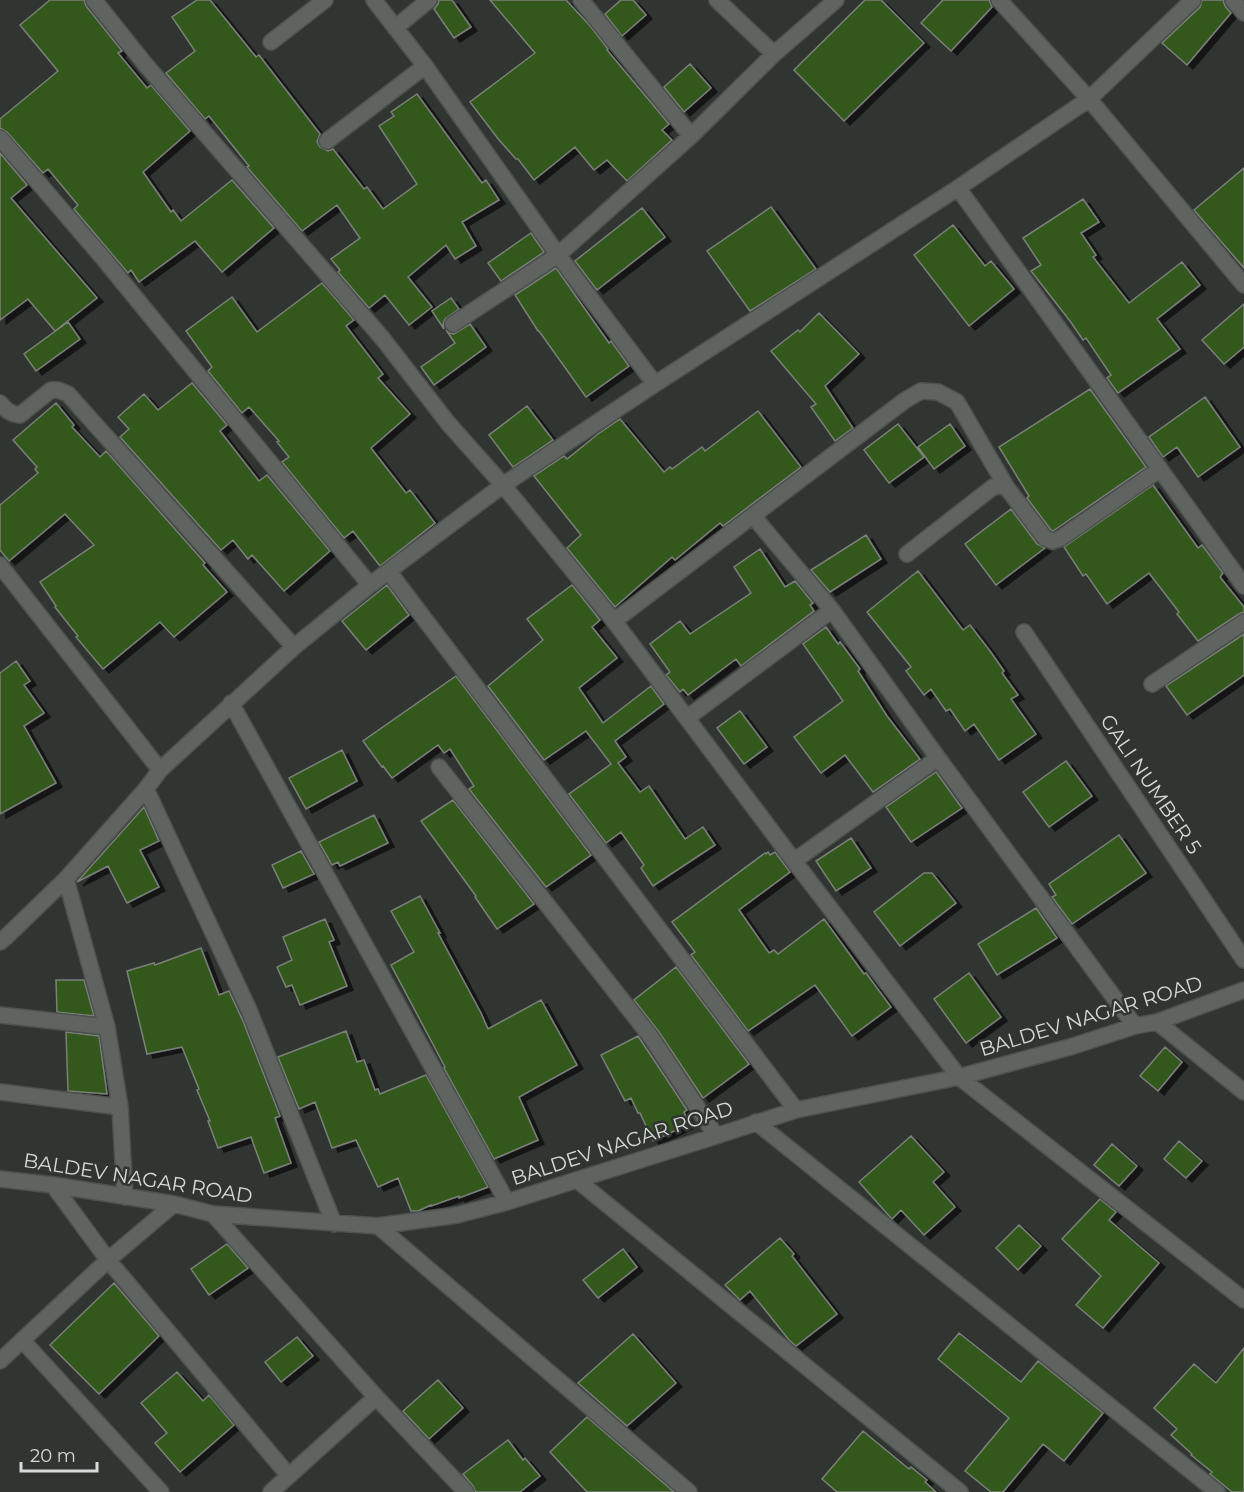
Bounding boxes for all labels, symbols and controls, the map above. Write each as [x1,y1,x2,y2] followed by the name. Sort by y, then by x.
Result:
[1095,709,1207,859] street label: GALI NUMBER 5
[977,971,1205,1061] street label: BALDEV NAGAR ROAD
[508,1096,736,1190] street label: BALDEV NAGAR ROAD
[22,1148,254,1208] street label: BALDEV NAGAR ROAD
[21,1435,98,1473] scale bar
[30,1445,76,1467] text: 20 m

